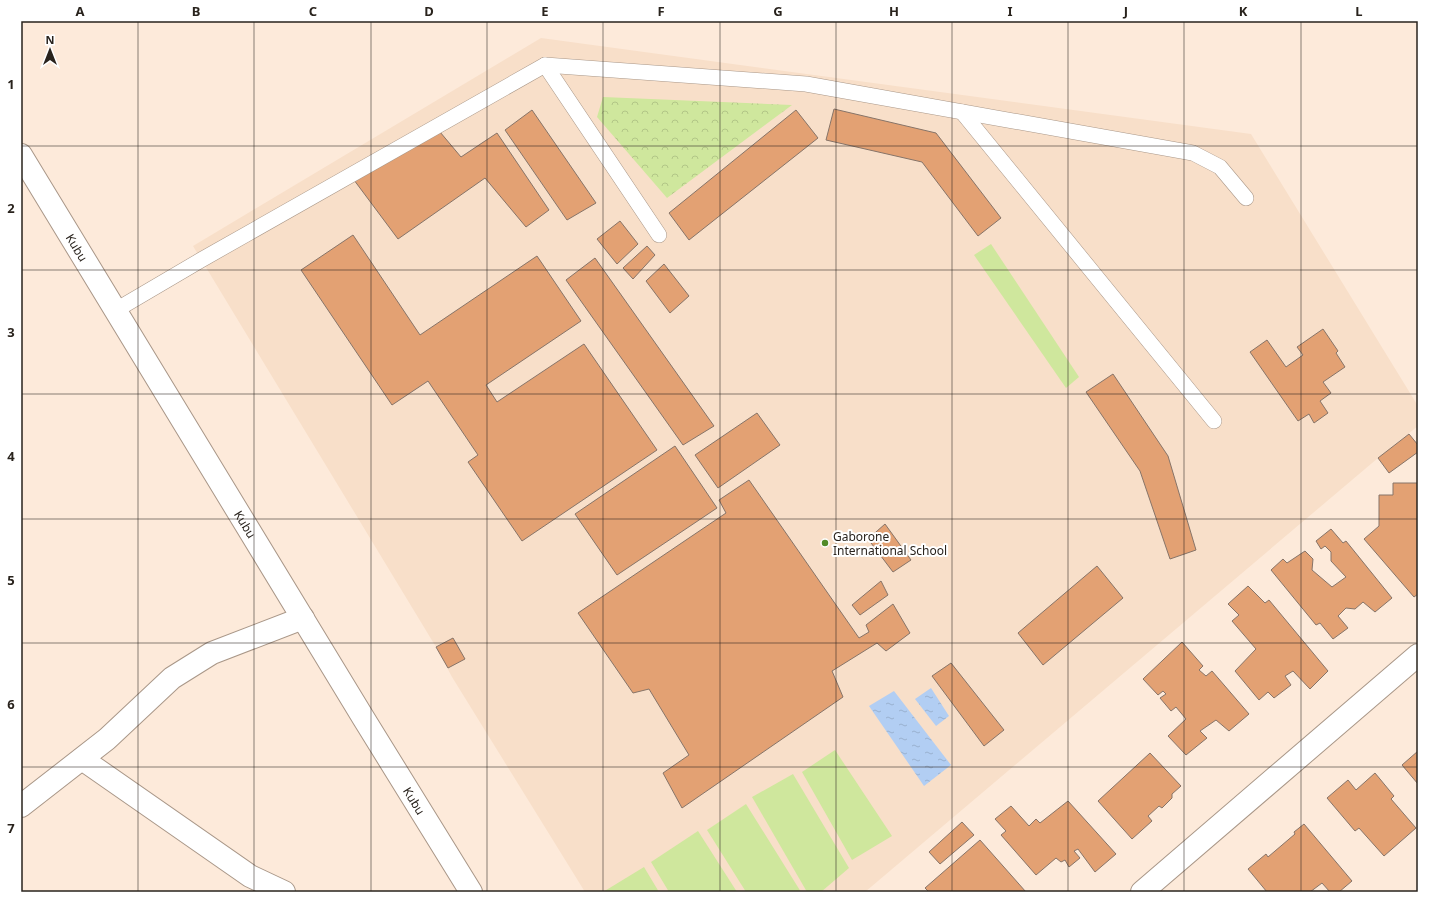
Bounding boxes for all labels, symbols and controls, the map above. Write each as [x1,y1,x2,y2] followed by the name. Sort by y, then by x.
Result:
[76,2,85,20] text: A
[192,2,200,20] text: B
[309,2,317,20] text: C
[424,2,434,20] text: D
[541,2,549,20] text: E
[657,2,665,20] text: F
[773,2,783,20] text: G
[889,2,899,20] text: H
[1007,2,1013,20] text: I
[1123,2,1128,20] text: J
[1239,2,1248,20] text: K
[1355,2,1363,20] text: L
[30,30,70,70] north arrow
[46,32,54,47] text: N
[7,75,15,93] text: 1
[7,199,15,217] text: 2
[62,230,92,264] street label: Kubu
[7,323,15,341] text: 3
[7,447,15,465] text: 4
[231,507,260,541] street label: Kubu
[833,528,947,559] place label: Gaborone International School
[820,538,830,548] marker: Gaborone International School
[7,571,15,589] text: 5
[7,695,15,713] text: 6
[399,783,429,818] street label: Kubu
[7,819,15,837] text: 7

